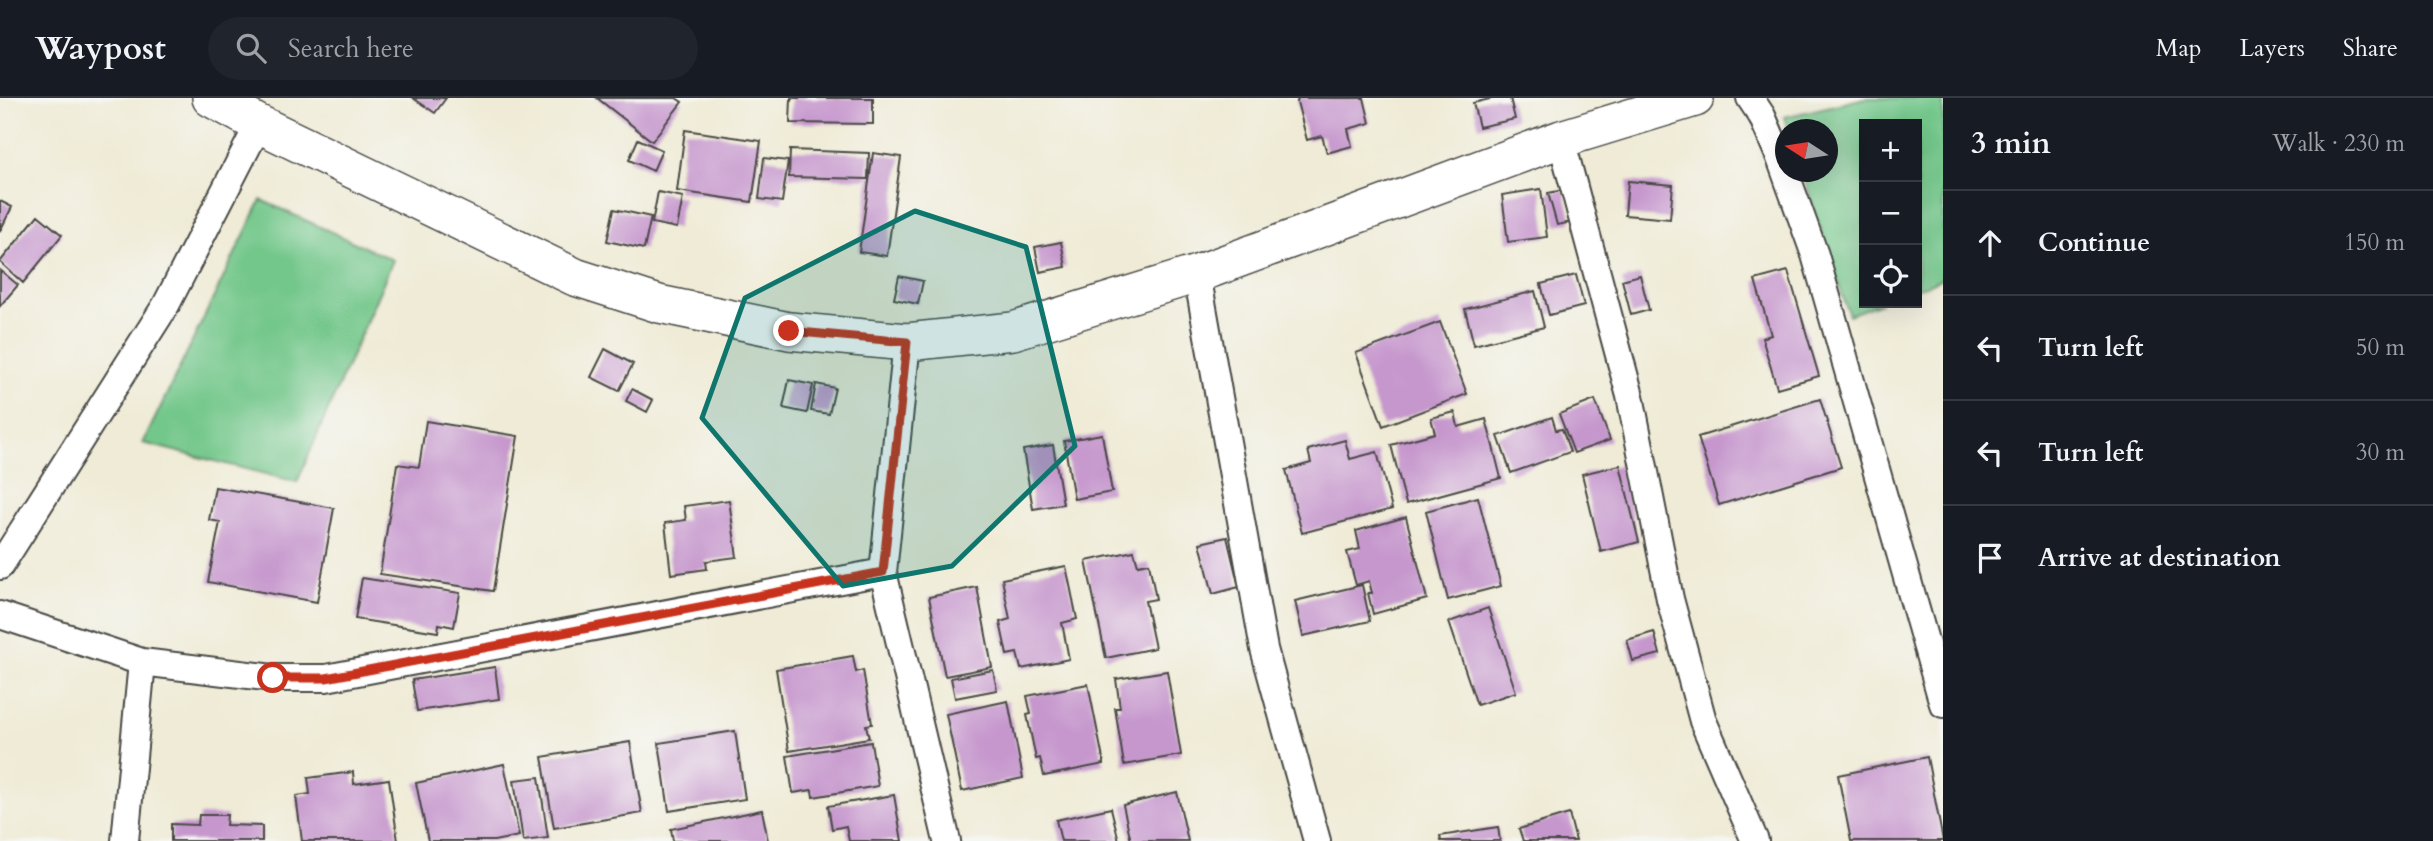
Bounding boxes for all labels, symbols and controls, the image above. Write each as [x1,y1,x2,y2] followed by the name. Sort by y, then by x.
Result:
[208,17,698,80] search box
[35,26,166,71] text: Waypost
[232,29,270,67] icon: search
[288,31,414,66] text: Search here
[2156,32,2202,65] text: Map
[2240,32,2305,65] text: Layers
[2343,32,2398,65] text: Share
[1775,119,1838,182] north arrow
[1859,119,1922,308] map controls
[1859,119,1922,182] button: +
[1971,123,2051,164] text: 3 min
[2272,128,2405,159] text: Walk · 230 m
[1859,182,1922,245] button: −
[1971,224,2009,262] icon: ahead
[2038,225,2150,260] text: Continue
[2344,227,2405,258] text: 150 m
[1859,245,1922,308] button: locate
[773,315,804,346] route end
[1971,329,2009,367] icon: left
[2038,330,2143,365] text: Turn left
[2356,332,2405,363] text: 50 m
[1971,434,2009,472] icon: left
[2038,435,2143,470] text: Turn left
[2356,437,2405,468] text: 30 m
[1971,539,2009,577] icon: arrive
[2038,540,2281,575] text: Arrive at destination
[257,662,288,693] route start

